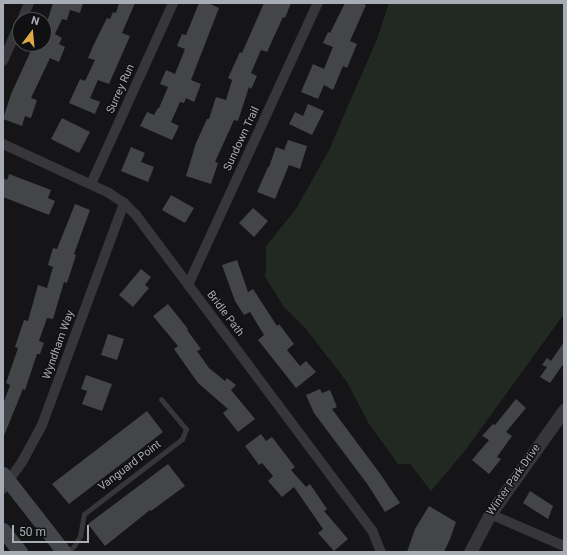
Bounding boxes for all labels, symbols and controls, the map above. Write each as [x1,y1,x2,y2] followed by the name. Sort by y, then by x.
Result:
[12,12,52,52] north arrow
[30,14,41,28] text: N
[104,62,138,116] street label: Surrey Run
[221,105,263,173] street label: Sundown Trail
[204,289,246,339] street label: Bridle Path
[40,309,78,381] street label: Wyndham Way
[96,438,164,494] street label: Vanguard Point
[485,442,543,518] street label: Winter Park Drive
[14,517,91,543] scale bar
[19,525,46,539] text: 50 m

